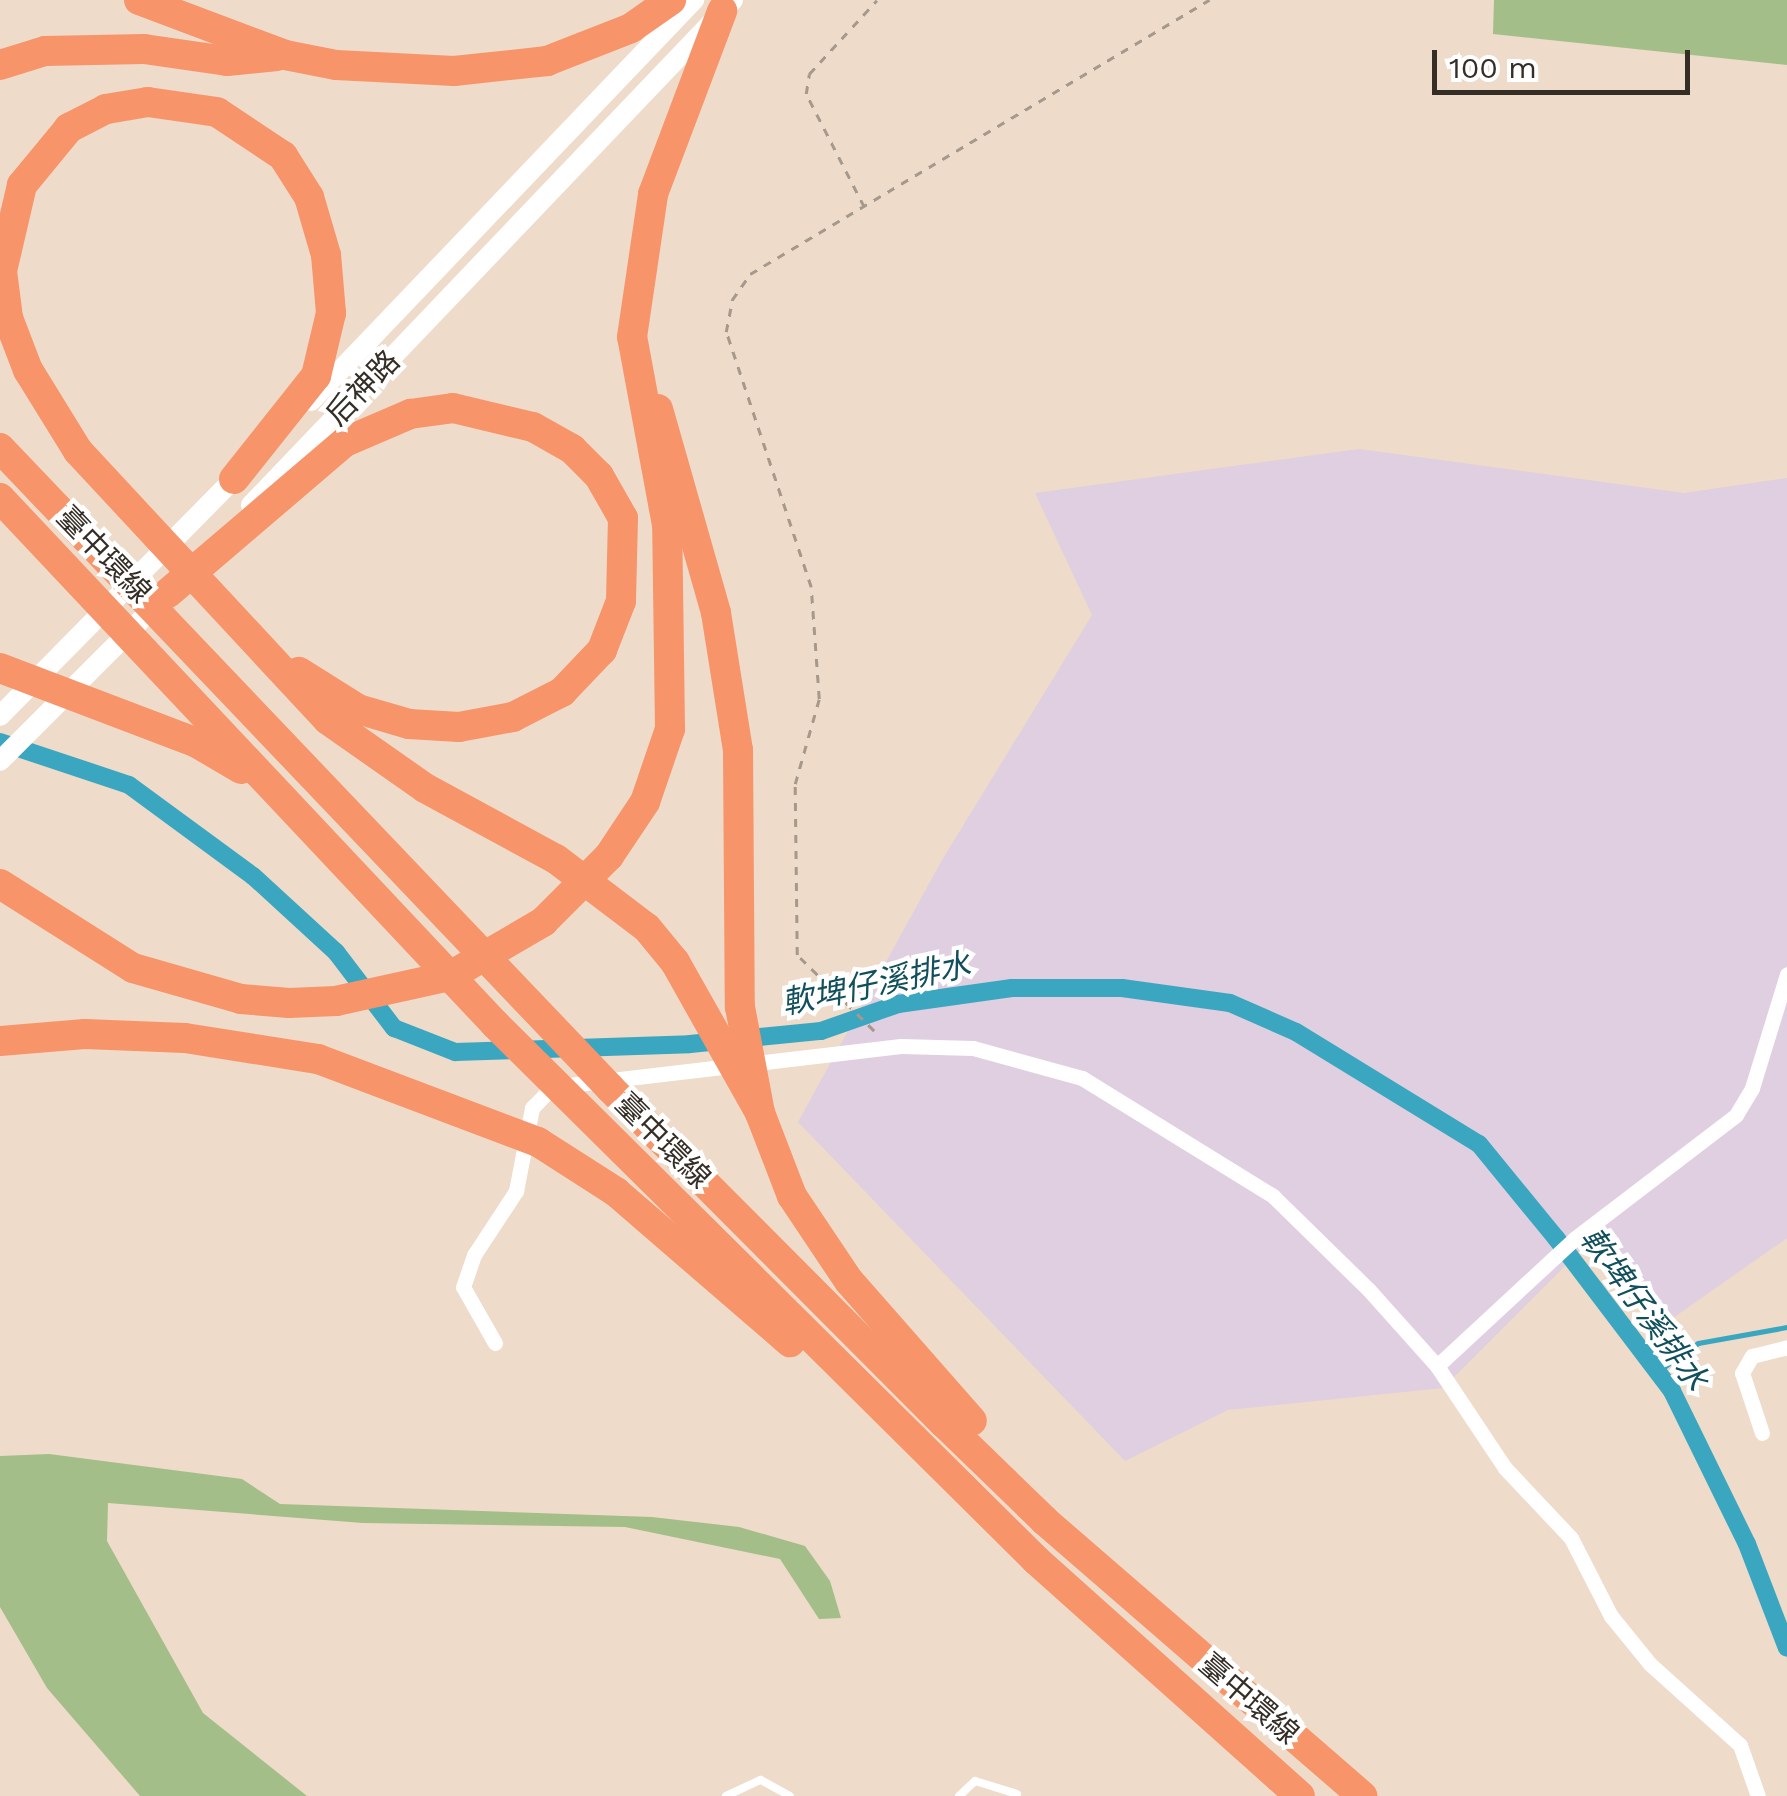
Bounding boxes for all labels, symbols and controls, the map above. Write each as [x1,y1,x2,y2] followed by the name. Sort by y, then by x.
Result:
[1437,30,1694,92] scale bar
[1449,50,1537,85] text: 100 m
[319,343,407,433] street label: 后神路
[49,499,159,611] street label: 臺中環線
[778,945,974,1023] water label: 軟埤仔溪排水
[608,1086,718,1196] street label: 臺中環線
[1572,1220,1716,1398] water label: 軟埤仔溪排水
[1192,1646,1306,1752] street label: 臺中環線

